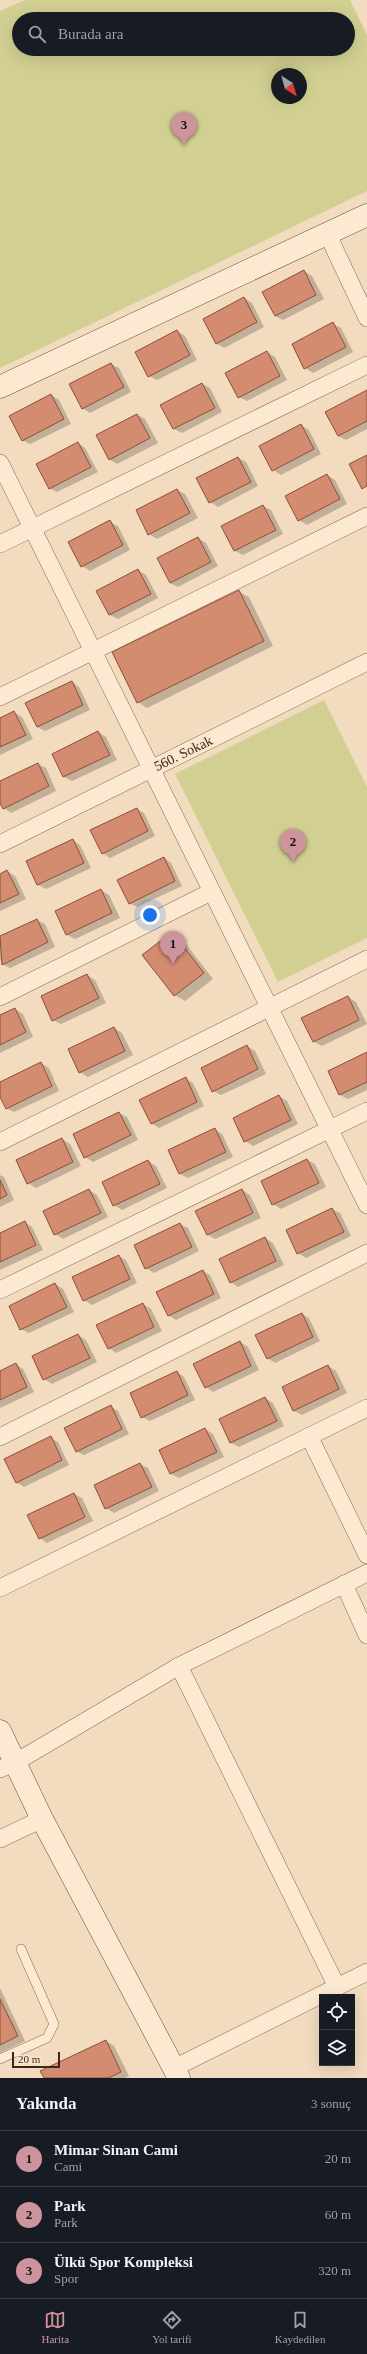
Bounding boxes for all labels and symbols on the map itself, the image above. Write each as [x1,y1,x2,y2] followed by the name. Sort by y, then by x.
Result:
[271,68,307,104] north arrow
[171,112,197,145] pin: 3
[152,733,215,774] street label: 560. Sokak
[280,829,306,862] pin: 2
[140,905,160,925] your location
[160,931,186,964] pin: 1
[12,2050,60,2069] scale bar

